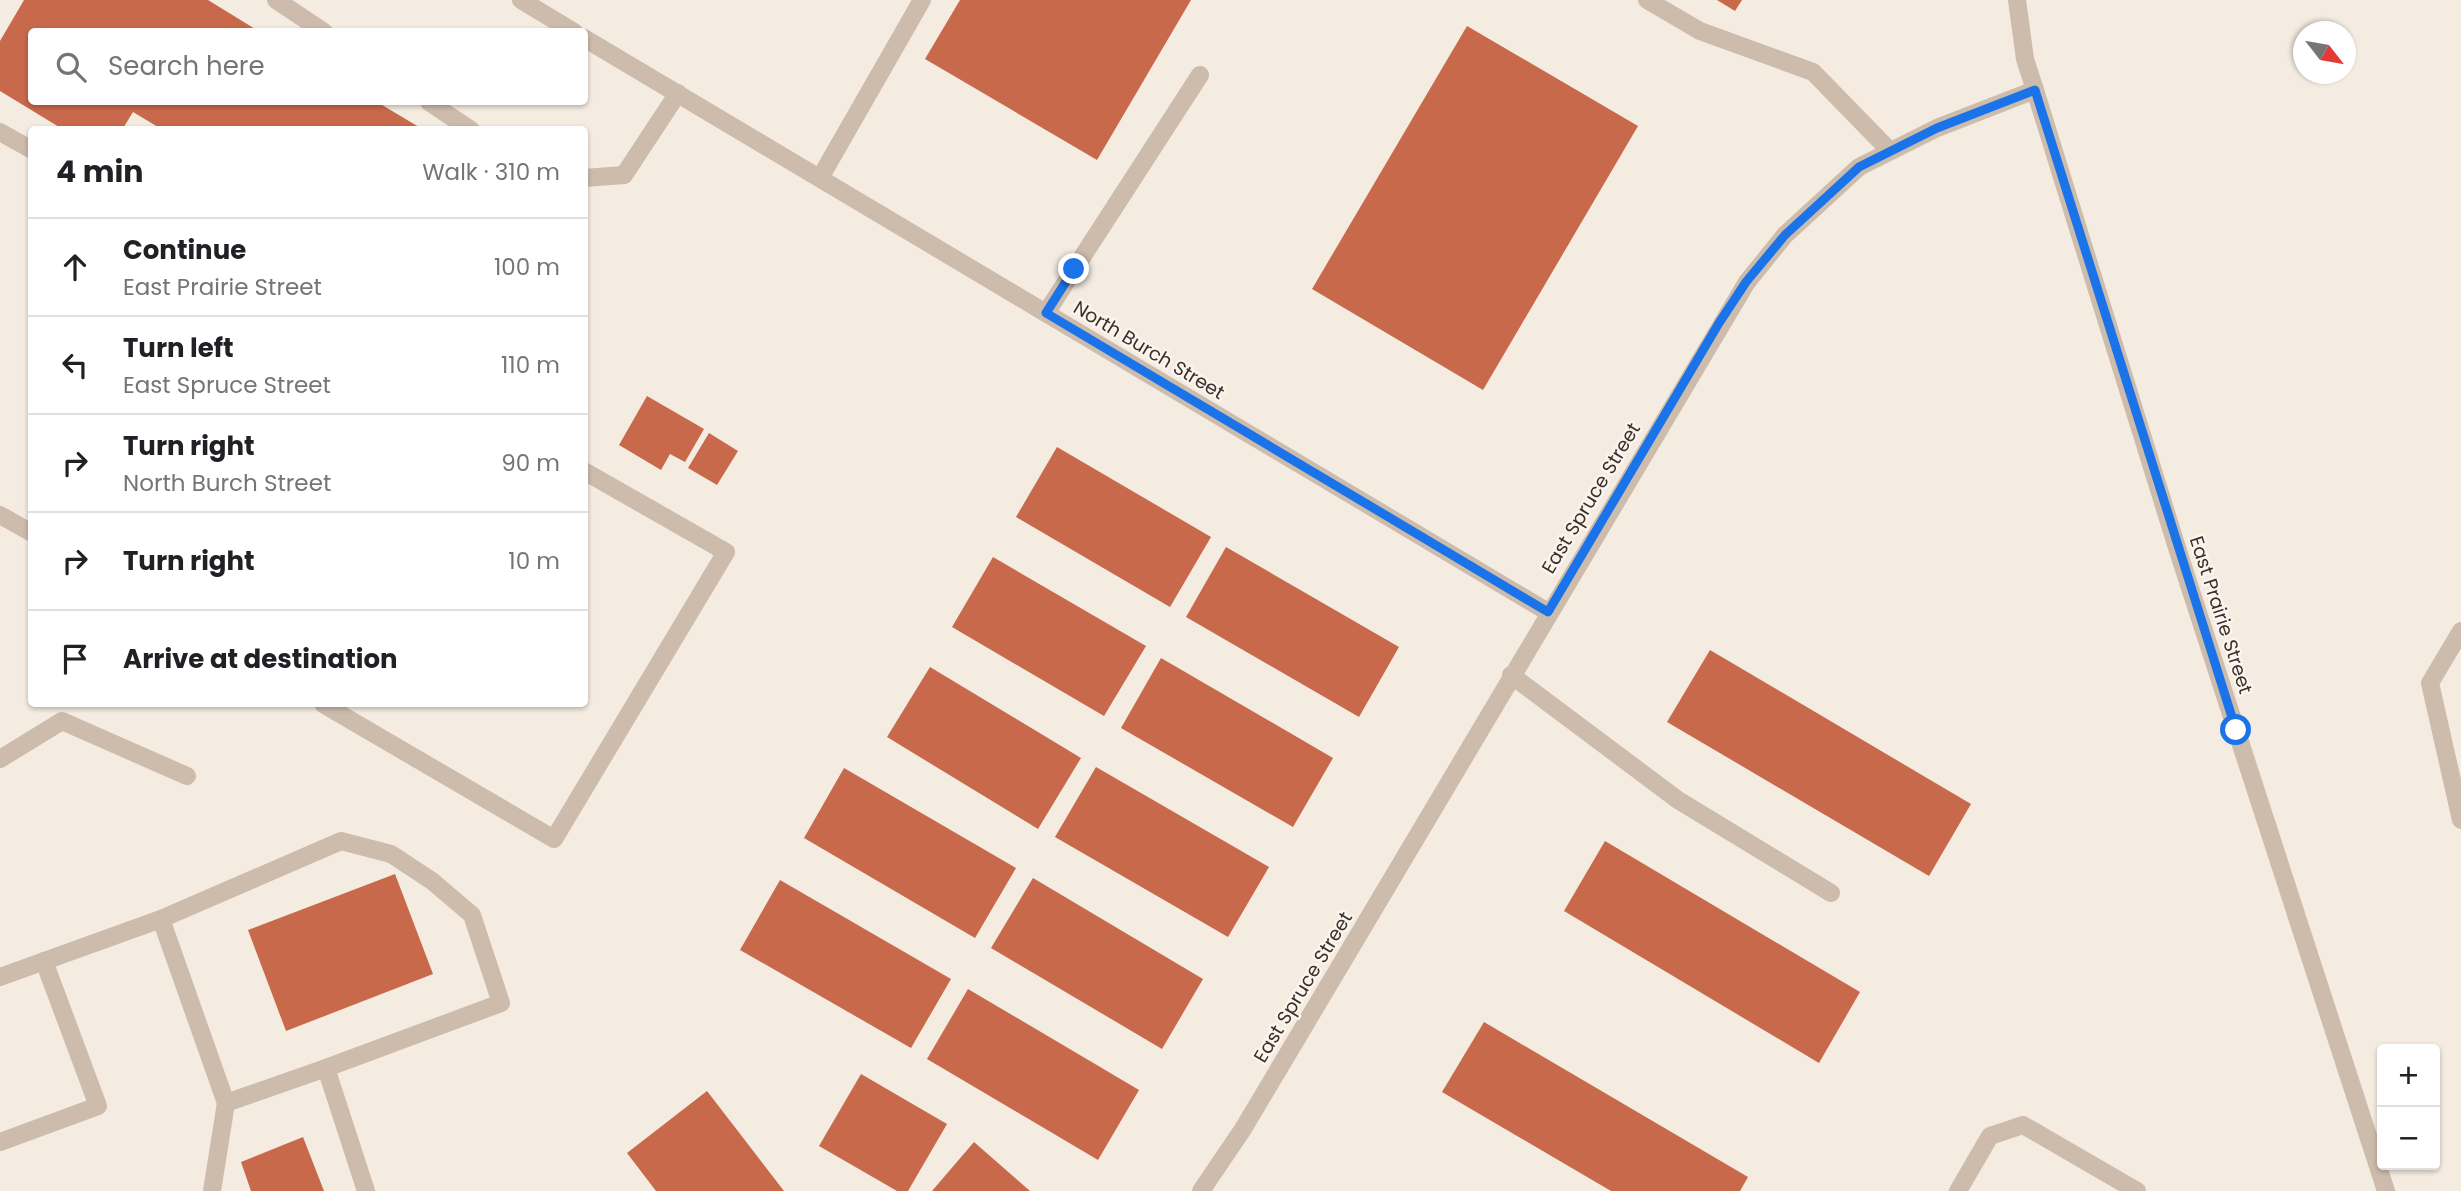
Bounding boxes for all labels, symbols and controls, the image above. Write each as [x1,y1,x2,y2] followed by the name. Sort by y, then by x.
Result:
[2293,21,2356,84] north arrow
[28,28,588,105] search box
[52,48,90,86] icon: search
[108,48,265,84] text: Search here
[56,150,144,193] text: 4 min
[422,156,560,188] text: Walk · 310 m
[123,232,246,268] text: Continue
[56,248,94,286] icon: ahead
[494,251,560,283] text: 100 m
[1058,253,1089,284] route end
[123,271,322,303] text: East Prairie Street
[1068,294,1230,406] street label: North Burch Street
[123,330,234,366] text: Turn left
[56,346,94,384] icon: left
[501,349,560,381] text: 110 m
[123,369,331,401] text: East Spruce Street
[1535,417,1647,579] street label: East Spruce Street
[123,428,255,464] text: Turn right
[56,444,94,482] icon: right
[501,447,560,479] text: 90 m
[123,467,331,499] text: North Burch Street
[2183,533,2259,697] street label: East Prairie Street
[56,542,94,580] icon: right
[123,543,255,579] text: Turn right
[508,545,560,577] text: 10 m
[56,640,94,678] icon: arrive
[123,641,398,677] text: Arrive at destination
[2220,714,2251,745] route start
[1247,906,1359,1068] street label: East Spruce Street
[2377,1044,2440,1170] map controls
[2377,1044,2440,1107] button: +
[2377,1107,2440,1170] button: −

